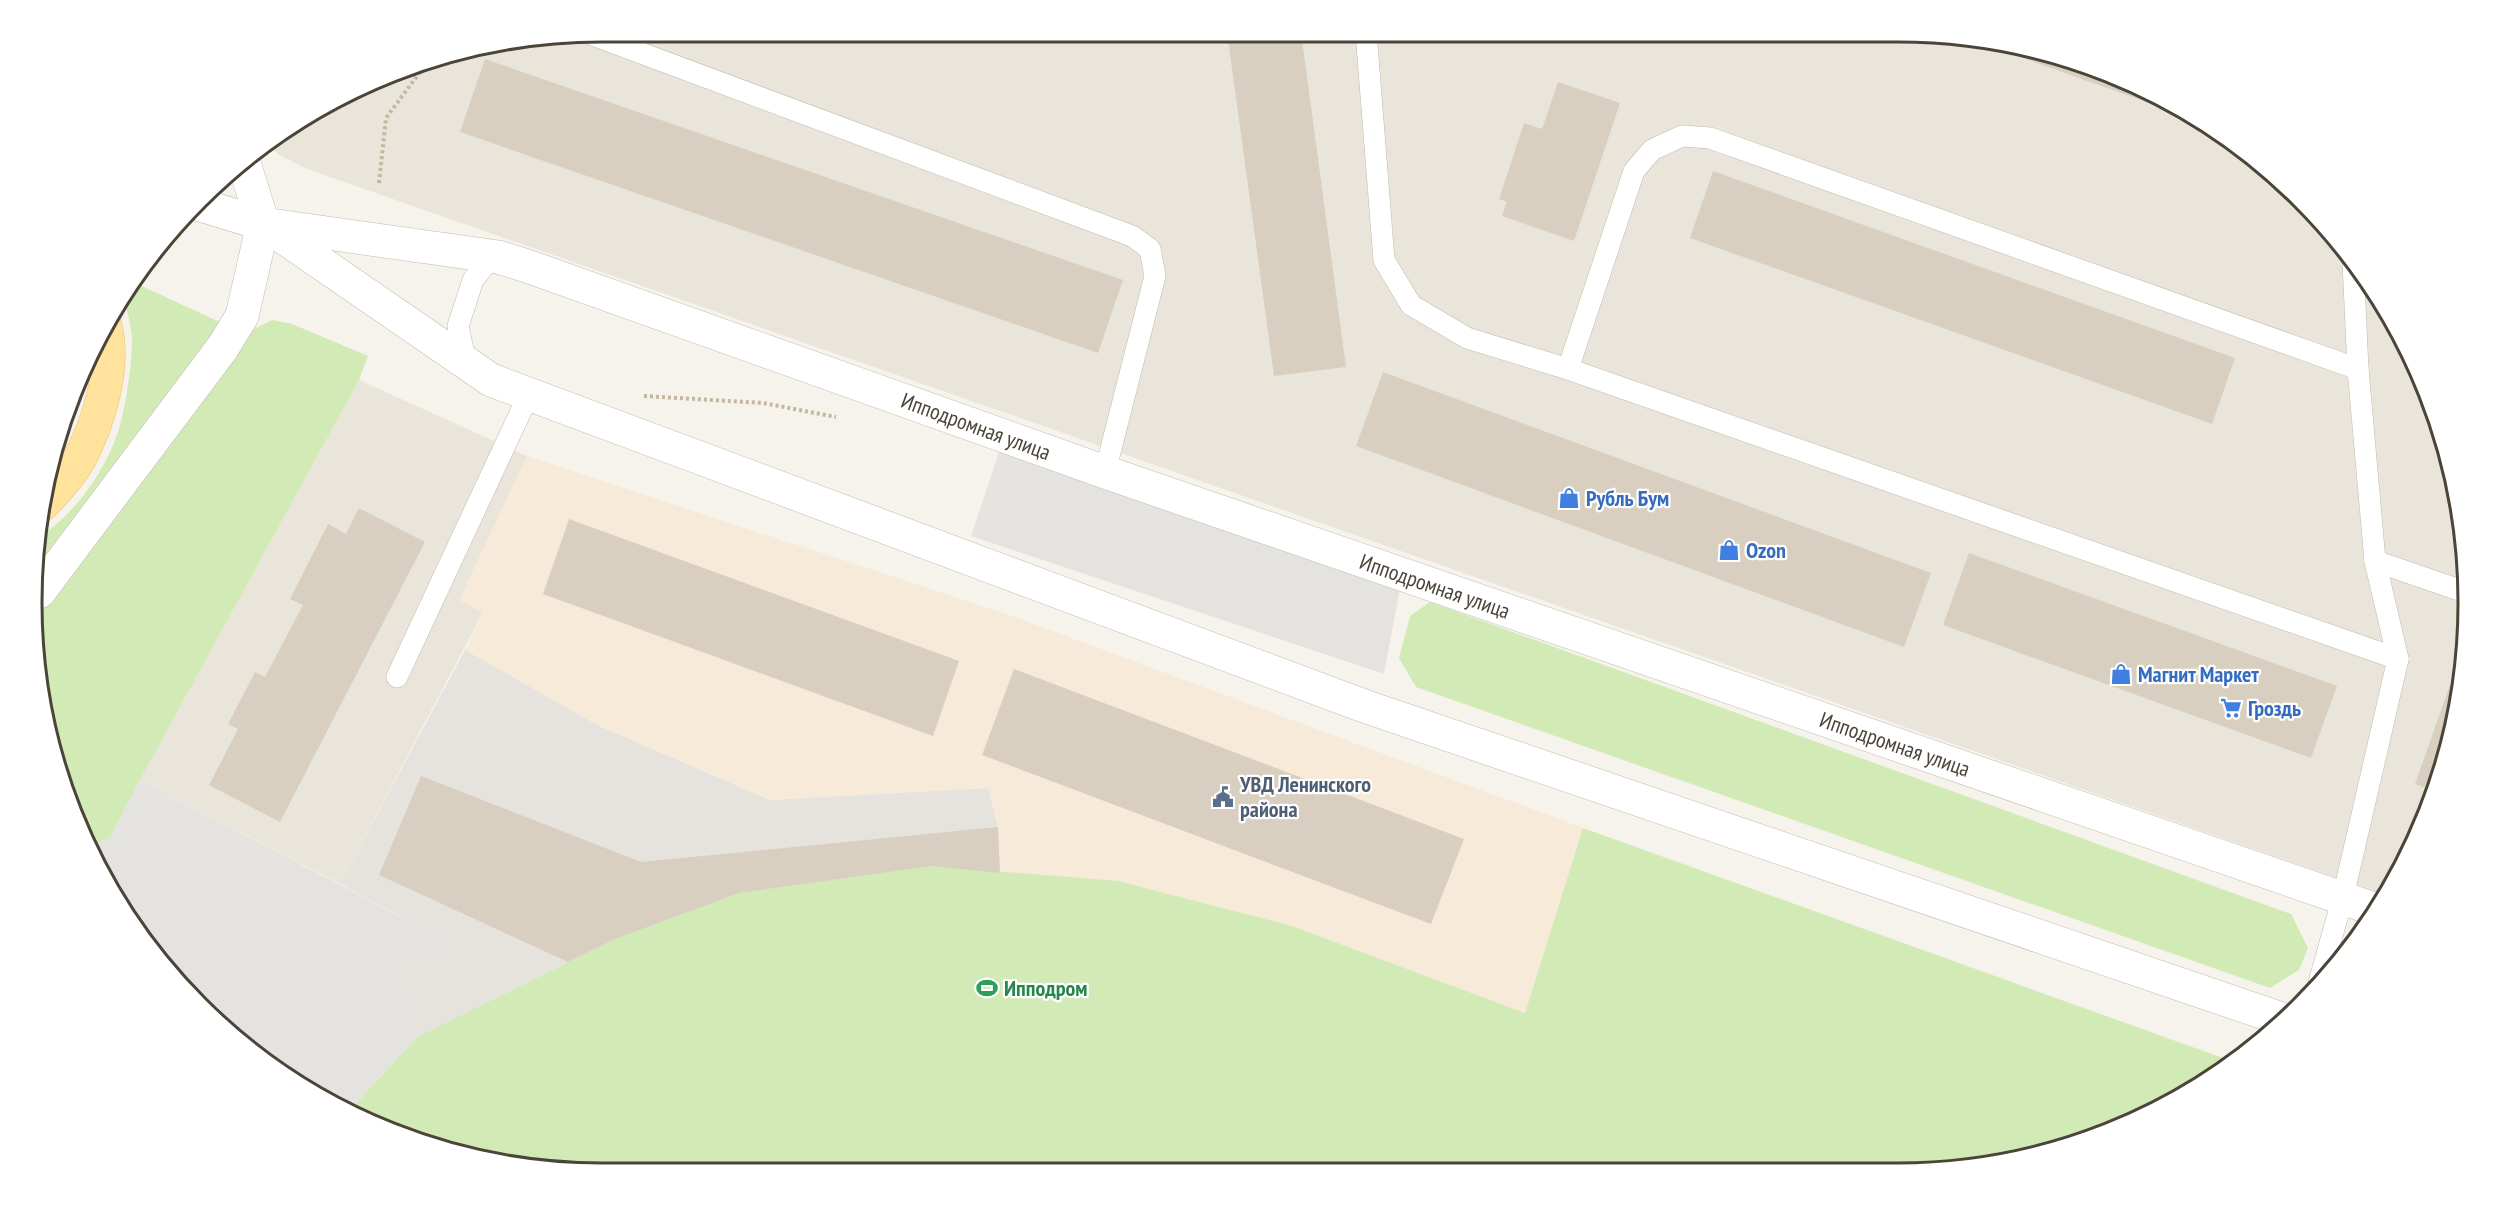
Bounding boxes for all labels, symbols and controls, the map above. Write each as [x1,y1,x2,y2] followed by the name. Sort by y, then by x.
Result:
[897,386,1055,466] street label: Ипподромная улица
[1586,484,1669,512] place label: Рубль Бум
[1557,486,1581,510] shop icon: Рубль Бум
[1746,536,1786,564] place label: Ozon
[1717,538,1741,562] shop icon: Ozon
[1356,547,1514,625] street label: Ипподромная улица
[2138,660,2259,688] place label: Магнит Маркет
[2109,662,2133,686] shop icon: Магнит Маркет
[2248,694,2301,722] place label: Гроздь
[2219,696,2243,720] supermarket icon: Гроздь
[1816,705,1974,783] street label: Ипподромная улица
[1239,770,1371,823] place label: УВД Ленинского района
[1211,785,1235,809] public building icon: УВД Ленинского района
[1004,974,1088,1002] place label: Ипподром
[975,976,999,1000] sports icon: Ипподром

